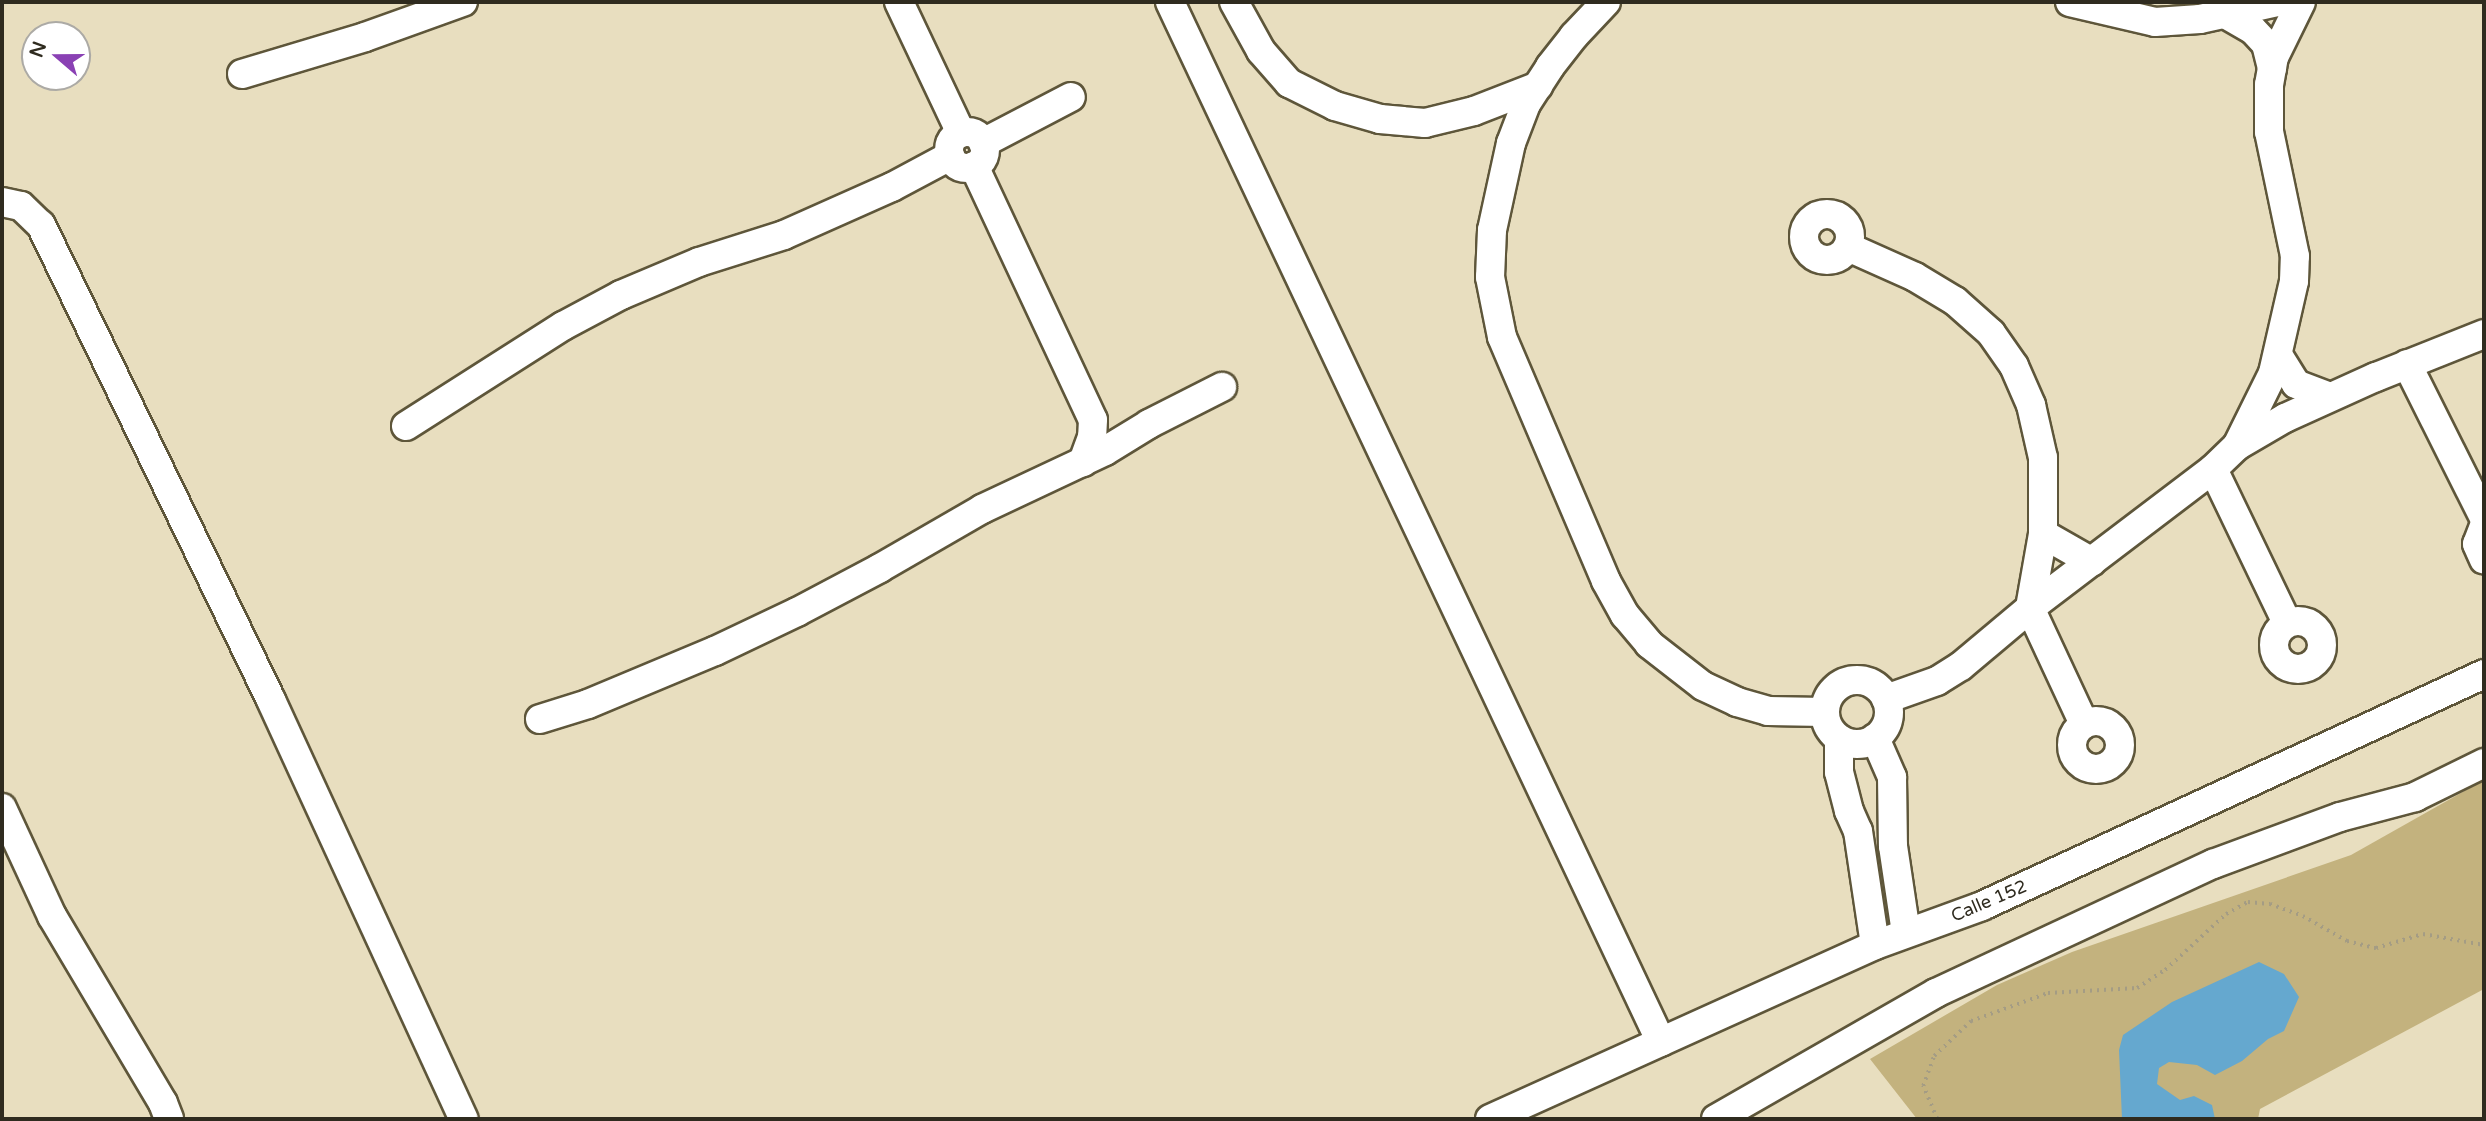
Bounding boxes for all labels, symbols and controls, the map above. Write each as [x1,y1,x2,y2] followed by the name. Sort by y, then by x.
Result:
[21,21,91,91] north arrow
[25,39,51,60] text: N
[1948,875,2030,927] street label: Calle 152

